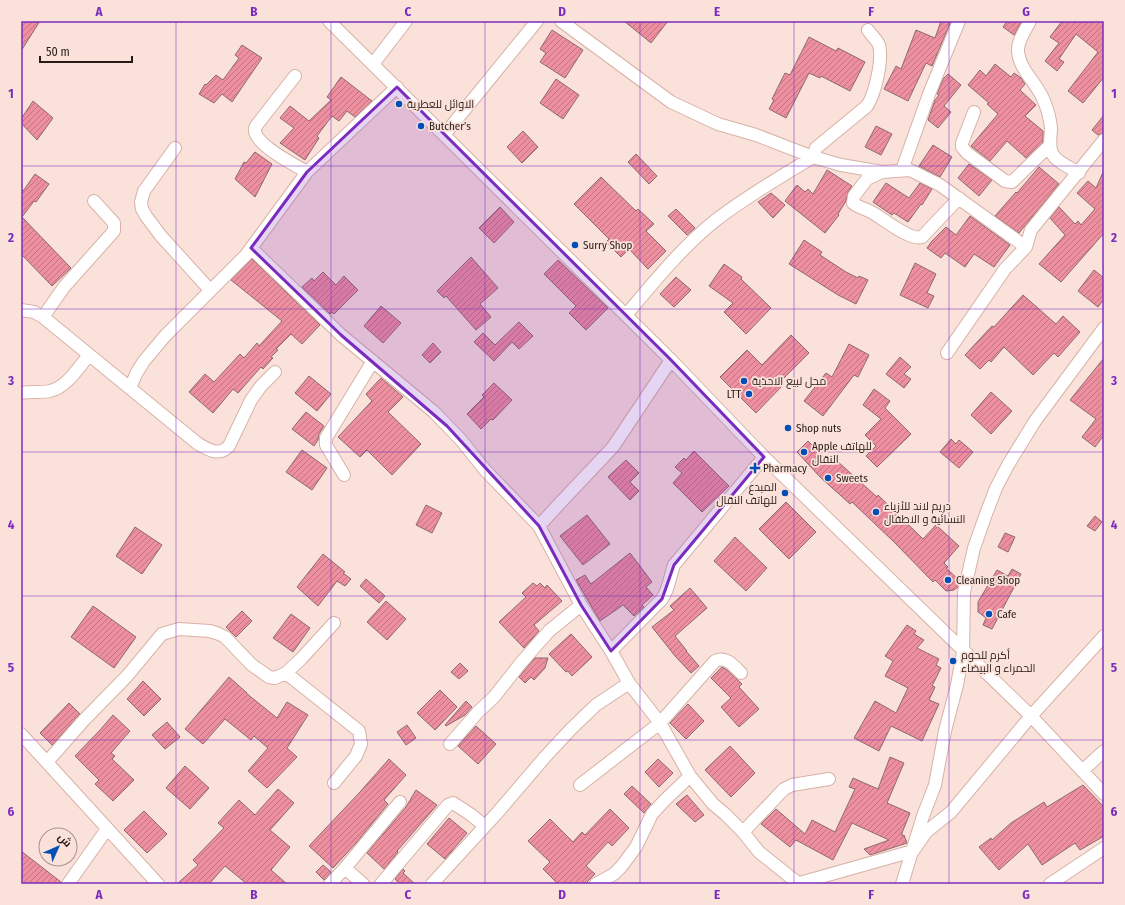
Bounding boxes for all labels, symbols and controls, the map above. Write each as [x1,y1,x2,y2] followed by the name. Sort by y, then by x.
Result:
[94,4,103,19] text: A
[250,4,258,19] text: B
[405,4,412,19] text: C
[558,4,566,19] text: D
[714,4,720,19] text: E
[868,4,874,19] text: F
[1022,4,1030,19] text: G
[40,38,132,64] scale bar
[46,45,70,59] text: 50 m
[8,86,14,101] text: 1
[1111,86,1117,101] text: 1
[407,98,474,111] place label: الاوائل للعطرية
[394,99,404,109] marker: الاوائل للعطرية
[429,120,471,133] place label: Butcher’s
[416,121,426,131] marker: Butcher’s
[7,230,14,245] text: 2
[1110,230,1117,245] text: 2
[583,239,632,252] place label: Surry Shop
[570,240,580,250] marker: Surry Shop
[7,373,14,388] text: 3
[1110,373,1117,388] text: 3
[752,375,826,389] place label: محل لبيع الاحذية
[739,376,749,386] marker: محل لبيع الاحذية
[727,388,742,401] place label: LTT
[744,389,754,399] marker: LTT
[796,422,842,435] place label: Shop nuts
[783,423,793,433] marker: Shop nuts
[812,440,872,466] place label: Apple للهاتف النقال
[799,447,809,457] marker: Apple للهاتف النقال
[763,462,807,475] place label: Pharmacy
[750,463,760,473] marker: Pharmacy
[836,472,868,485] place label: Sweets
[823,473,833,483] marker: Sweets
[716,481,777,507] place label: المبدع للهاتف النقال
[780,488,790,498] marker: المبدع للهاتف النقال
[884,500,965,526] place label: دريم لاند للأزياء النسائية و الاطفال
[871,507,881,517] marker: دريم لاند للأزياء النسائية و الاطفال
[8,517,15,532] text: 4
[1111,517,1118,532] text: 4
[956,574,1020,587] place label: Cleaning Shop
[943,575,953,585] marker: Cleaning Shop
[997,608,1017,621] place label: Cafe
[984,609,994,619] marker: Cafe
[961,648,1036,675] place label: أكرم للحوم الحمراء و البيضاء
[948,656,958,666] marker: أكرم للحوم الحمراء و البيضاء
[8,660,14,675] text: 5
[1111,660,1117,675] text: 5
[8,804,15,819] text: 6
[1111,804,1118,819] text: 6
[38,827,78,867] north arrow
[55,831,74,850] text: ش
[94,887,103,902] text: A
[250,887,258,902] text: B
[405,887,412,902] text: C
[558,887,566,902] text: D
[714,887,720,902] text: E
[868,887,874,902] text: F
[1022,887,1030,902] text: G

